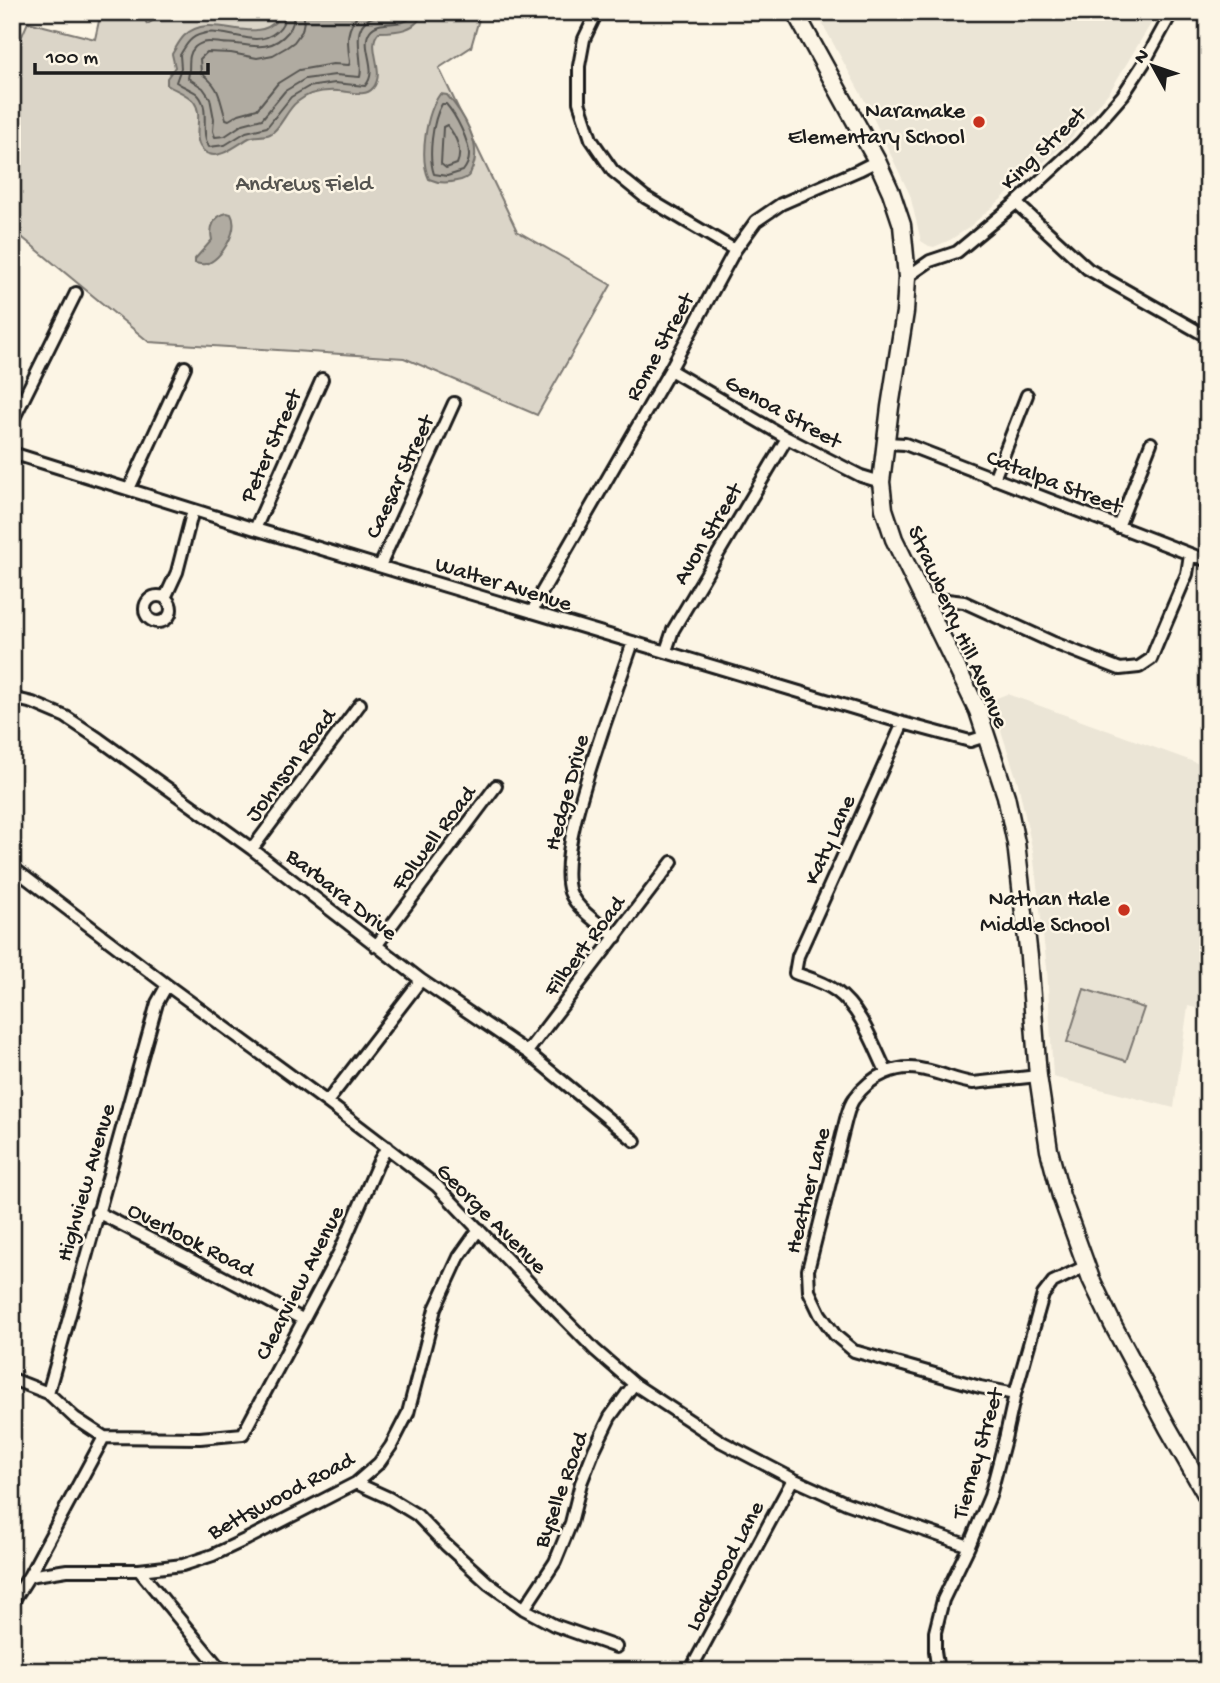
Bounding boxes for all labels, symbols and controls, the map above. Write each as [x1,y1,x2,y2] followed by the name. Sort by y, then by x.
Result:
[35,32,208,76] scale bar
[1118,32,1188,102] north arrow
[1130,45,1155,69] text: N
[45,47,98,72] text: 100 m
[788,99,966,152] place label: Naramake Elementary School
[996,101,1094,197] street label: King Street
[971,114,987,130] marker: Naramake Elementary School
[236,172,374,199] park label: Andrews Field
[620,288,702,406] street label: Rome Street
[719,370,847,457] street label: Genoa Street
[235,384,310,508] street label: Peter Street
[361,410,442,544] street label: Caesar Street
[982,445,1127,522] street label: Catalpa Street
[668,478,751,590] street label: Avon Street
[900,522,1014,734] street label: Strawberry Hill Avenue
[431,552,576,619] street label: Walter Avenue
[241,703,344,828] street label: Johnson Road
[540,731,597,854] street label: Hedge Drive
[386,780,484,898] street label: Folwell Road
[799,790,863,890] street label: Katy Lane
[279,843,403,948] street label: Barbara Drive
[980,887,1111,940] place label: Nathan Hale Middle School
[539,890,633,1004] street label: Filbert Road
[1116,902,1132,918] marker: Nathan Hale Middle School
[52,1100,123,1265] street label: Highview Avenue
[781,1124,838,1257] street label: Heather Lane
[429,1158,552,1281] street label: George Avenue
[122,1198,260,1285] street label: Overlook Road
[251,1201,352,1365] street label: Clearview Avenue
[947,1384,1011,1524] street label: Tierney Street
[529,1427,596,1553] street label: Byselle Road
[203,1446,361,1547] street label: Bettswood Road
[681,1496,772,1636] street label: Lockwood Lane

